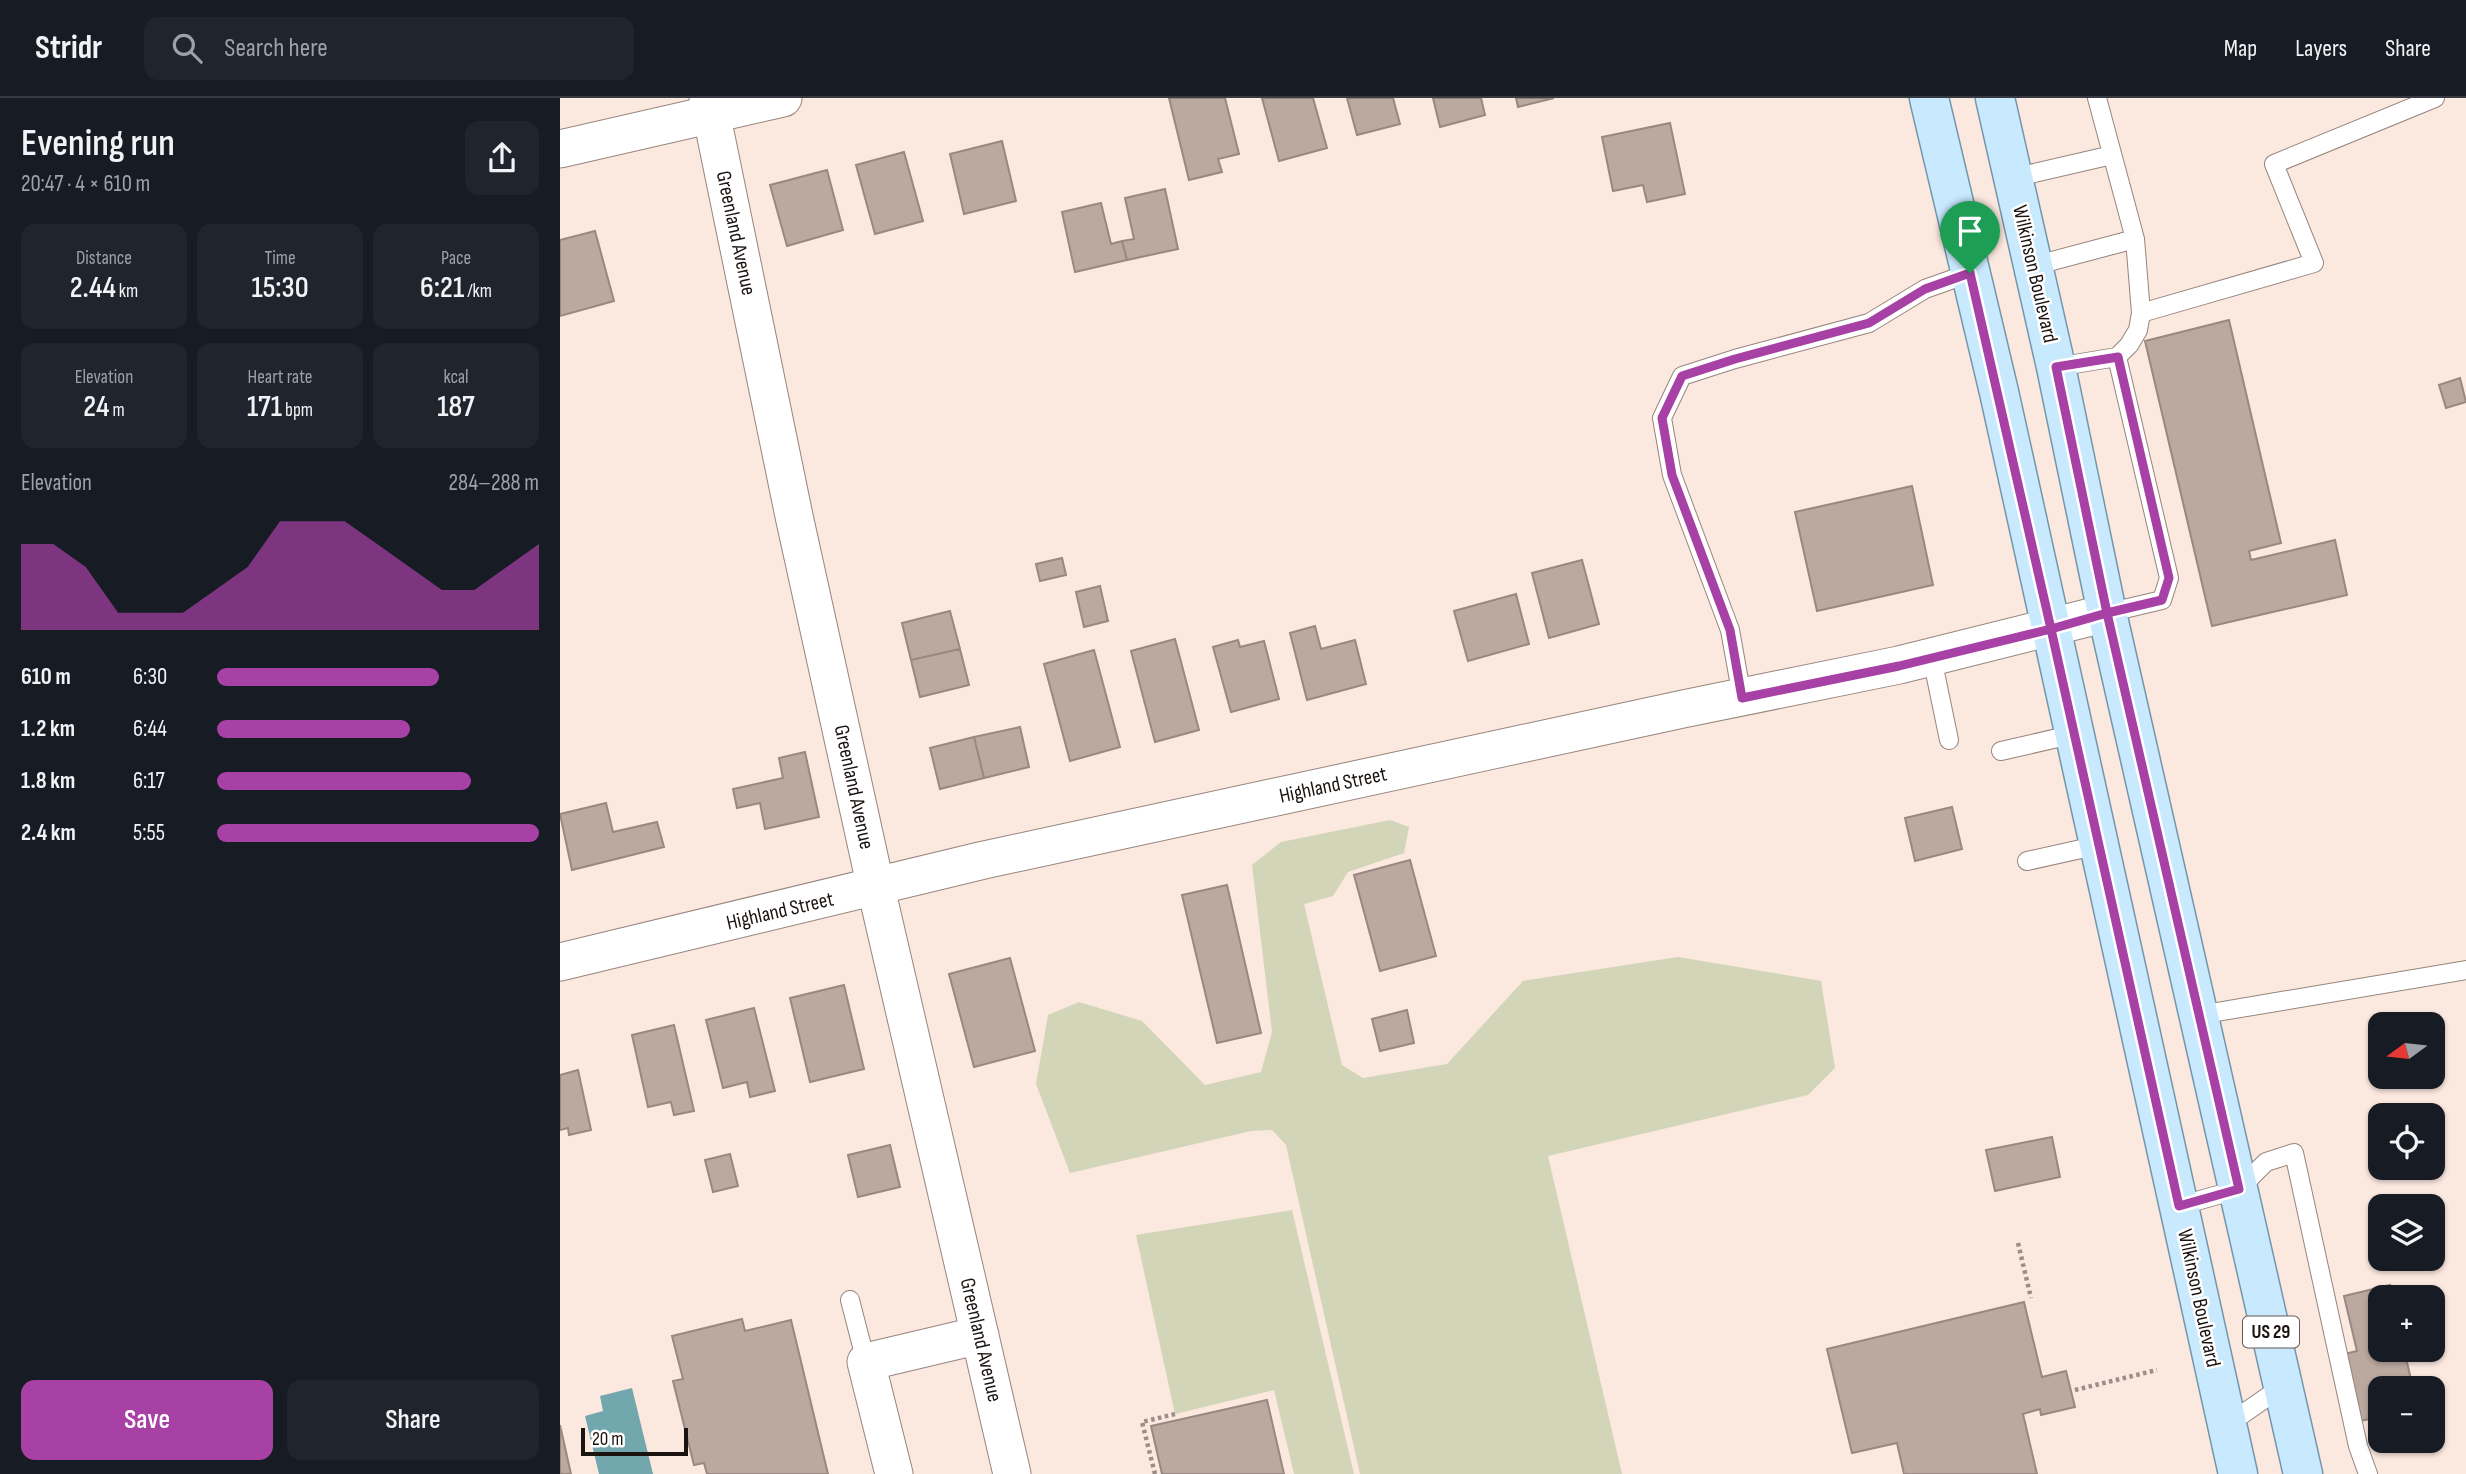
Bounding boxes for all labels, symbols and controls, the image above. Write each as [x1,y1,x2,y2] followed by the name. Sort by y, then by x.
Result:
[144,17,634,80] search box
[35,28,102,68] text: Stridr
[168,29,206,67] icon: search
[224,33,328,64] text: Search here
[2224,34,2257,63] text: Map
[2295,34,2347,63] text: Layers
[2385,34,2431,63] text: Share
[21,121,175,166] text: Evening run
[465,121,539,195] button: share
[711,169,761,297] street label: Greenland Avenue
[21,170,150,198] text: 20:47 · 4 × 610 m
[1940,201,2000,273] pin
[2007,203,2063,345] street label: Wilkinson Boulevard
[1951,212,1989,250] icon: arrive
[76,247,132,270] text: Distance
[264,247,296,270] text: Time
[441,247,471,270] text: Pace
[70,270,116,306] text: 2.44
[251,270,309,306] text: 15:30
[420,270,464,306] text: 6:21
[116,280,138,303] text: km
[464,280,492,303] text: /km
[75,366,133,389] text: Elevation
[248,366,312,389] text: Heart rate
[443,366,469,389] text: kcal
[83,389,109,425] text: 24
[247,389,282,425] text: 171
[437,389,475,425] text: 187
[109,399,125,422] text: m
[282,399,313,422] text: bpm
[21,469,92,497] text: Elevation
[448,469,539,497] text: 284–288 m
[21,663,71,691] text: 610 m
[133,663,167,691] text: 6:30
[21,715,75,743] text: 1.2 km
[133,715,167,743] text: 6:44
[829,723,879,851] street label: Greenland Avenue
[1277,761,1389,809] street label: Highland Street
[21,767,75,795] text: 1.8 km
[133,767,165,795] text: 6:17
[21,819,76,847] text: 2.4 km
[133,819,165,847] text: 5:55
[724,887,836,935] street label: Highland Street
[2368,1012,2445,1088] north arrow
[2368,1012,2445,1453] map controls
[2368,1103,2445,1180] button: locate
[2368,1194,2445,1271] button: layers
[2172,1227,2226,1369] street label: Wilkinson Boulevard
[955,1276,1007,1404] street label: Greenland Avenue
[2368,1285,2445,1362] button: +
[2243,1316,2299,1348] road number: US 29
[2368,1376,2445,1453] button: −
[21,1380,273,1460] button: Save
[287,1380,539,1460] button: Share
[581,1425,688,1457] scale bar
[592,1428,624,1451] text: 20 m

